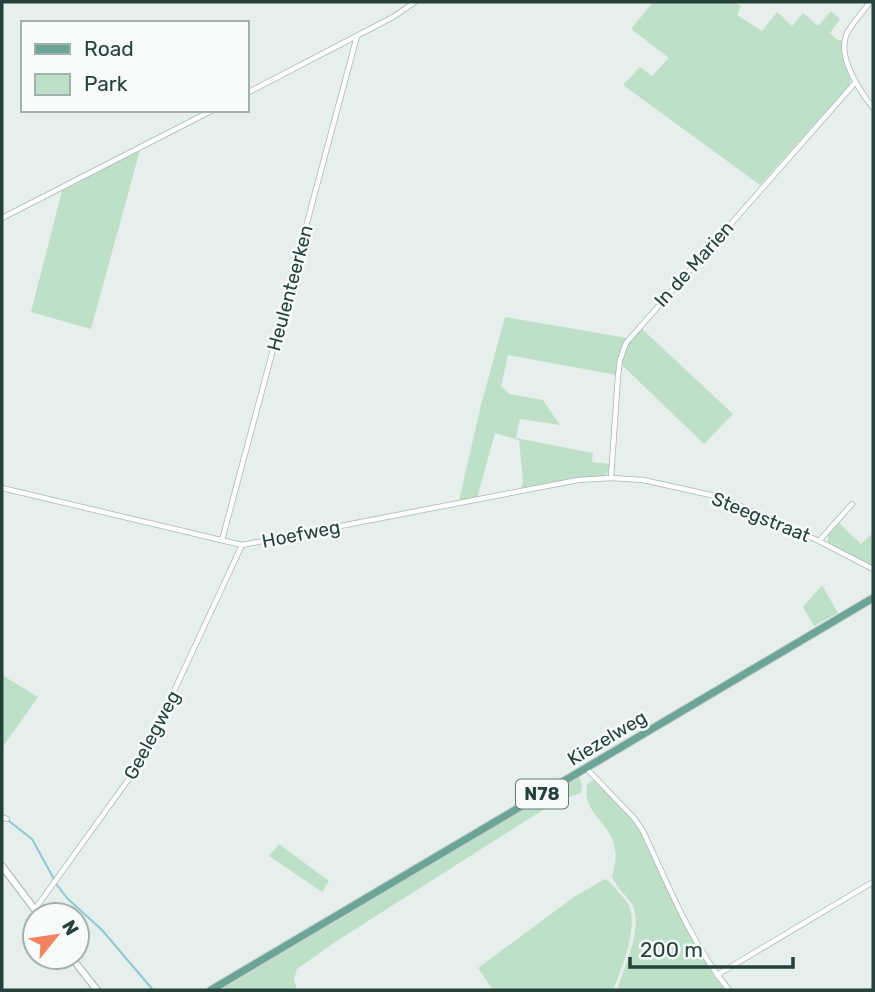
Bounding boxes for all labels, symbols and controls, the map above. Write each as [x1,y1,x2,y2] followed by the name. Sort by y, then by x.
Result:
[21,21,248,112] legend
[84,36,134,61] text: Road
[84,71,128,96] text: Park
[649,216,739,312] street label: In de Marien
[262,222,318,354] street label: Heulenteerken
[708,487,814,547] street label: Steegstraat
[260,515,342,553] street label: Hoefweg
[119,686,185,784] street label: Geelegweg
[563,705,651,771] street label: Kiezelweg
[516,780,568,808] road number: N78
[21,901,91,971] north arrow
[57,916,84,939] text: N
[630,926,793,970] scale bar
[640,937,703,962] text: 200 m

